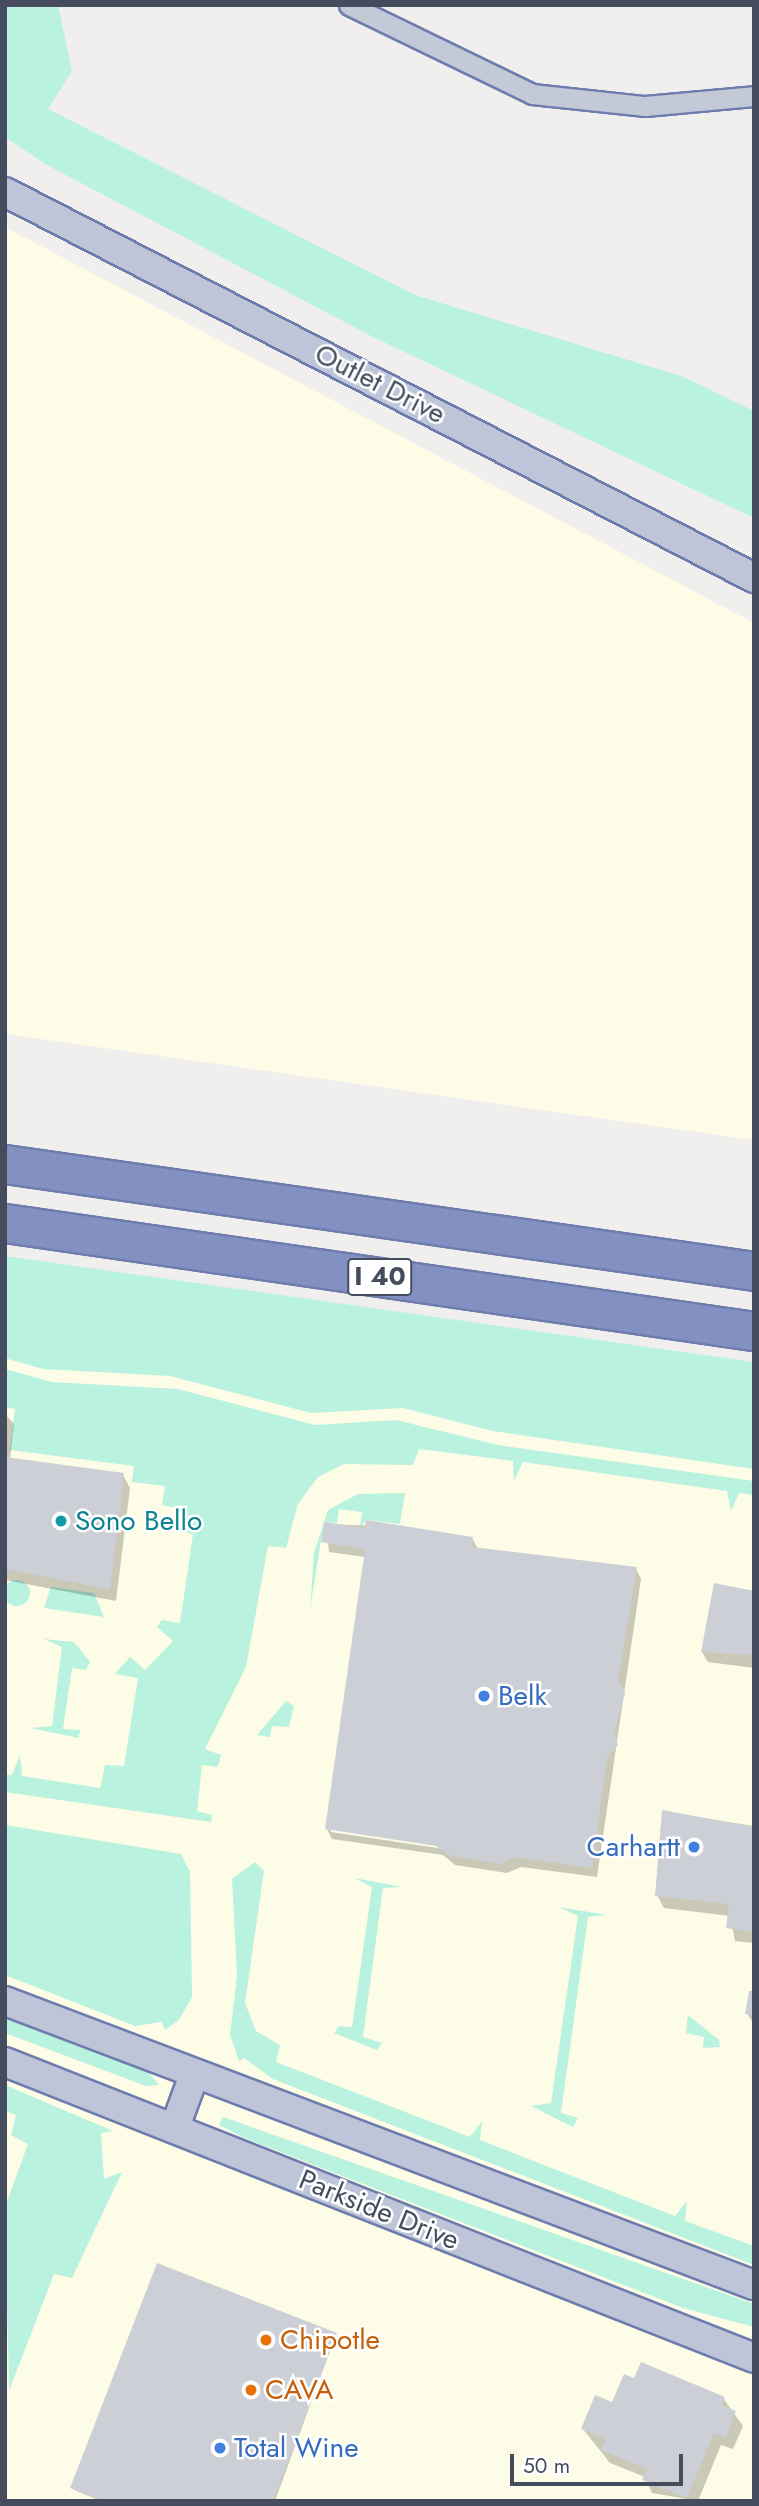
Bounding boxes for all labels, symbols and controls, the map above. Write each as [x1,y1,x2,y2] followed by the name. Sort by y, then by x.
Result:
[309,337,451,431] street label: Outlet Drive
[347,1254,413,1300] road number: I 40
[75,1504,202,1538] place label: Sono Bello
[53,1513,69,1529] marker: Sono Bello
[498,1679,547,1713] place label: Belk
[476,1688,492,1704] marker: Belk
[587,1830,680,1864] place label: Carhartt
[686,1839,702,1855] marker: Carhartt
[294,2163,464,2257] street label: Parkside Drive
[280,2323,380,2357] place label: Chipotle
[258,2332,274,2348] marker: Chipotle
[265,2373,334,2407] place label: CAVA
[243,2382,259,2398] marker: CAVA
[234,2431,359,2465] place label: Total Wine
[212,2440,228,2456] marker: Total Wine
[514,2440,687,2484] scale bar
[523,2451,570,2481] text: 50 m

